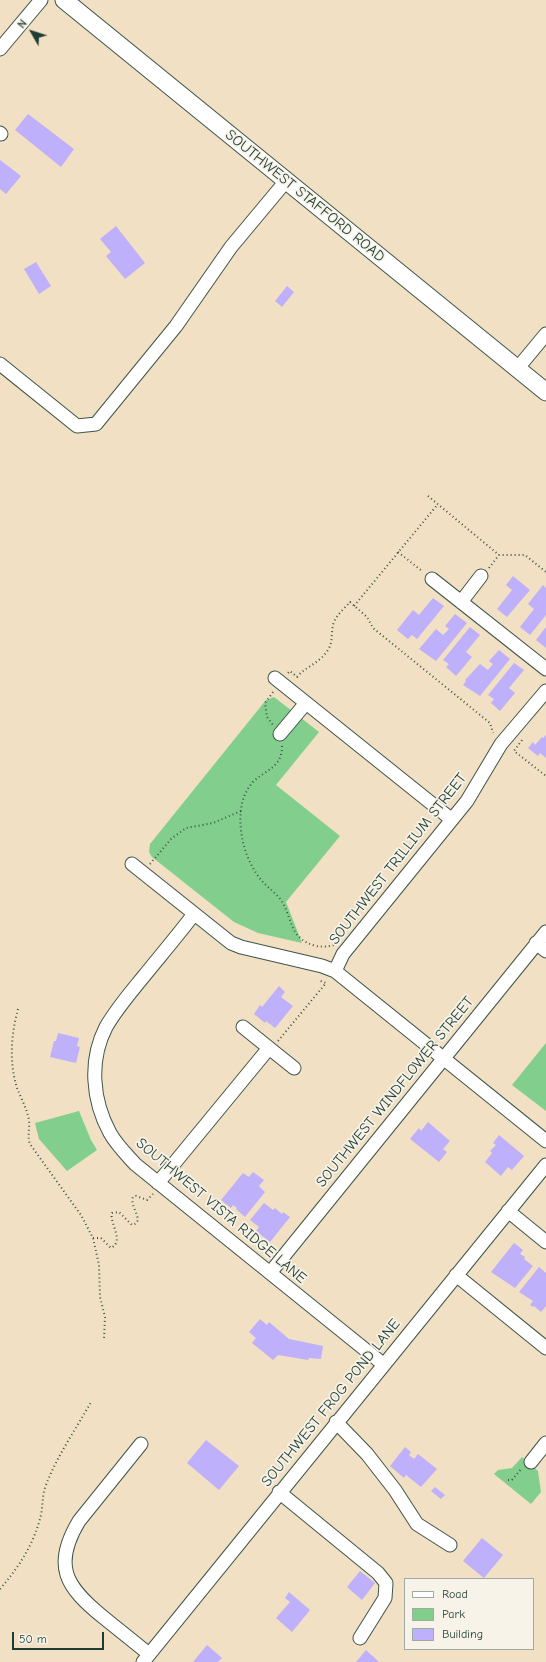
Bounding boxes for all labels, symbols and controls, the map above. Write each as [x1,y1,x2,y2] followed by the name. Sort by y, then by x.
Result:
[12,12,52,52] north arrow
[15,17,30,31] text: N
[221,126,389,266] street label: SOUTHWEST STAFFORD ROAD
[325,770,471,948] street label: SOUTHWEST TRILLIUM STREET
[312,993,478,1191] street label: SOUTHWEST WINDFLOWER STREET
[132,1134,310,1288] street label: SOUTHWEST VISTA RIDGE LANE
[258,1315,404,1491] street label: SOUTHWEST FROG POND LANE
[404,1578,534,1650] legend
[442,1587,468,1601] text: Road
[442,1607,465,1621] text: Park
[14,1624,106,1650] scale bar
[442,1627,483,1641] text: Building
[19,1632,47,1646] text: 50 m

